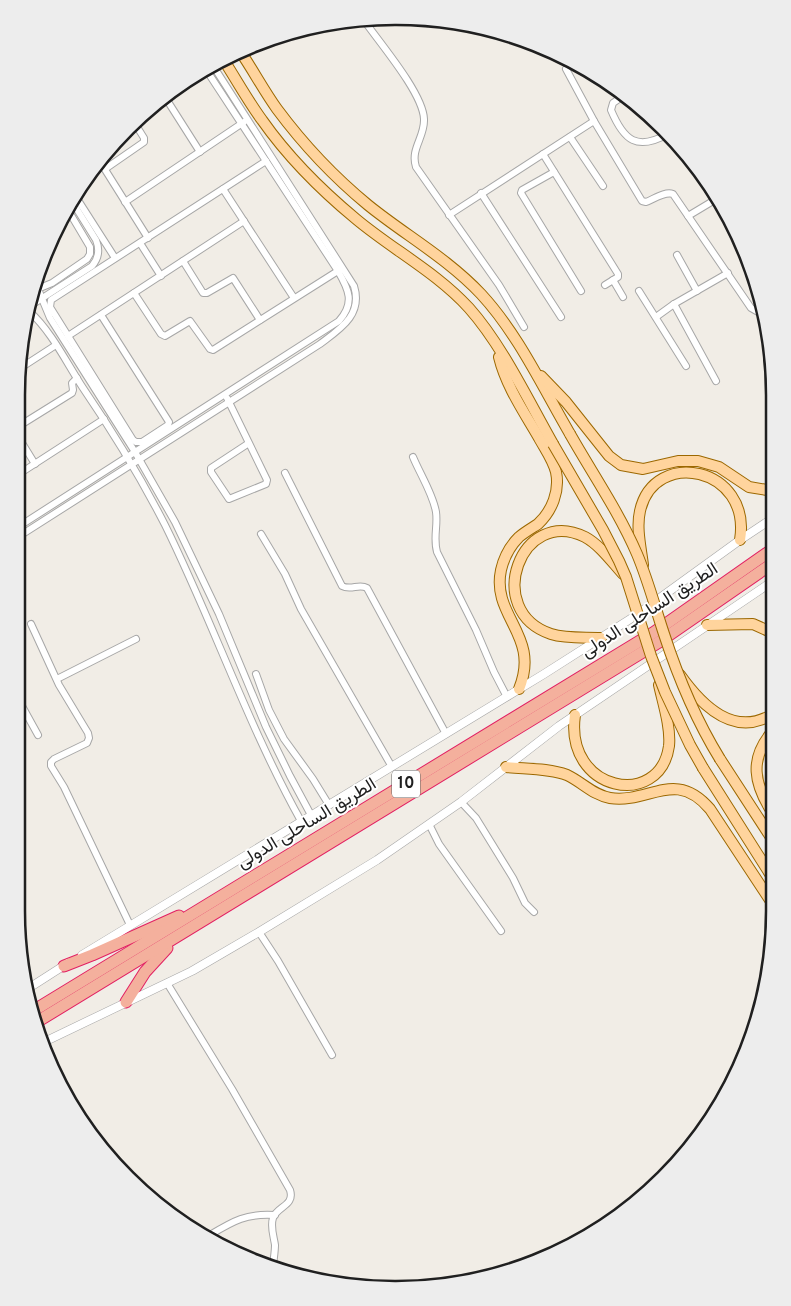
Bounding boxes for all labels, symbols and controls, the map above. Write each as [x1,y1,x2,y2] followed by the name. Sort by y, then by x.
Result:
[577,558,723,664] street label: الطريق الساحلى الدولى
[392,771,420,798] road number: 10
[233,773,381,875] street label: الطريق الساحلى الدولى

